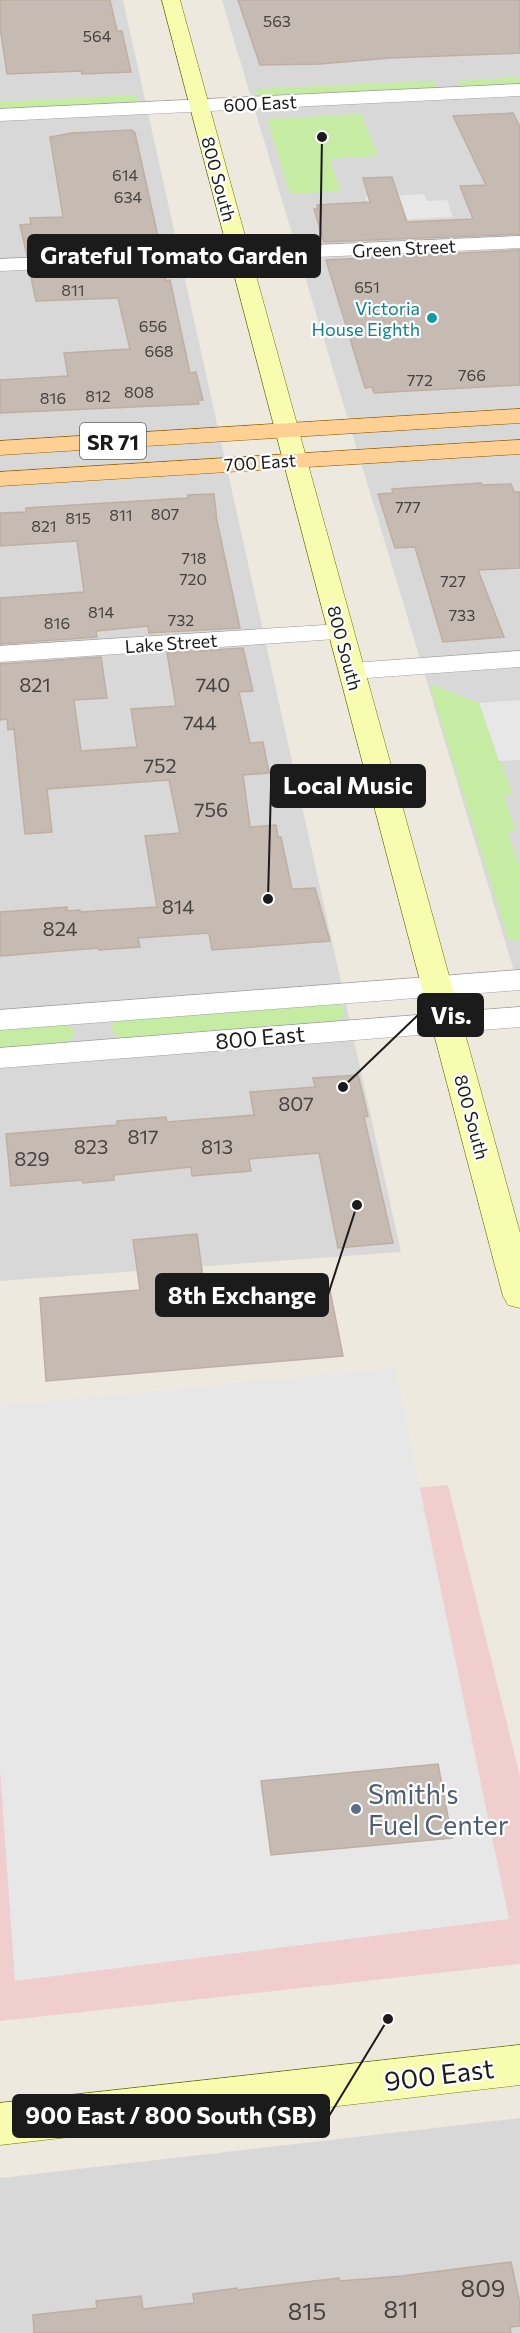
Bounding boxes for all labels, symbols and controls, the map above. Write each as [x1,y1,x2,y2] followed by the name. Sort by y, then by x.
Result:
[263,11,291,30] house number: 563
[83,26,112,45] house number: 564
[223,90,297,116] street label: 600 East
[197,134,241,224] street label: 800 South
[112,165,138,184] house number: 614
[114,187,143,206] house number: 634
[352,234,456,262] street label: Green Street
[28,235,320,277] callout: Grateful Tomato Garden
[40,240,308,269] text: Grateful Tomato Garden
[354,277,380,296] house number: 651
[61,280,85,299] house number: 811
[311,297,420,340] place label: Victoria House Eighth
[425,311,439,325] marker: Victoria House Eighth
[139,316,167,335] house number: 656
[144,341,174,360] house number: 668
[458,365,486,384] house number: 766
[407,370,433,389] house number: 772
[124,382,154,401] house number: 808
[85,386,111,405] house number: 812
[40,388,66,407] house number: 816
[80,423,146,459] road number: SR 71
[223,449,297,475] street label: 700 East
[395,497,421,516] house number: 777
[151,504,179,523] house number: 807
[109,505,133,524] house number: 811
[65,508,91,527] house number: 815
[31,516,57,535] house number: 821
[182,548,207,567] house number: 718
[179,569,207,588] house number: 720
[440,571,466,590] house number: 727
[88,602,114,621] house number: 814
[323,603,367,693] street label: 800 South
[449,605,475,624] house number: 733
[168,610,194,629] house number: 732
[44,613,70,632] house number: 816
[124,629,218,657] street label: Lake Street
[19,672,51,696] house number: 821
[196,672,230,696] house number: 740
[183,710,217,734] house number: 744
[143,753,177,777] house number: 752
[271,765,425,807] callout: Local Music
[283,770,413,799] text: Local Music
[194,797,228,821] house number: 756
[162,894,194,918] house number: 814
[43,916,77,940] house number: 824
[418,994,483,1036] callout: Vis.
[430,1000,472,1029] text: Vis.
[214,1020,306,1054] street label: 800 East
[450,1072,494,1162] street label: 800 South
[278,1091,314,1115] house number: 807
[127,1124,159,1148] house number: 817
[74,1134,108,1158] house number: 823
[201,1134,233,1158] house number: 813
[14,1146,50,1170] house number: 829
[156,1274,328,1316] callout: 8th Exchange
[168,1280,316,1309] text: 8th Exchange
[368,1777,509,1841] place label: Smith's Fuel Center
[349,1802,363,1816] marker: Smith's Fuel Center
[382,2051,496,2097] street label: 900 East
[13,2095,329,2137] callout: 900 East / 800 South (SB)
[25,2100,317,2129] text: 900 East / 800 South (SB)
[461,2273,505,2302] house number: 809
[383,2294,419,2323] house number: 811
[288,2296,326,2325] house number: 815

